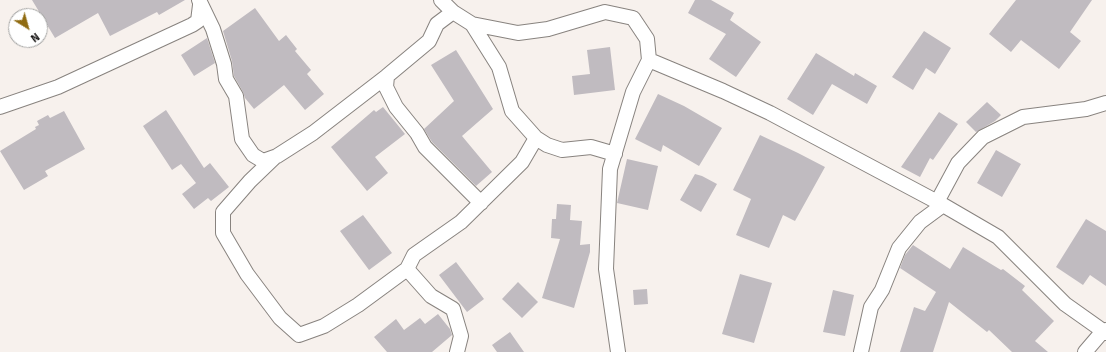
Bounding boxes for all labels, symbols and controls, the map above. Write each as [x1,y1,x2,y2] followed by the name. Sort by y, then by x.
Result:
[8,8,48,48] north arrow
[28,30,42,45] text: N

